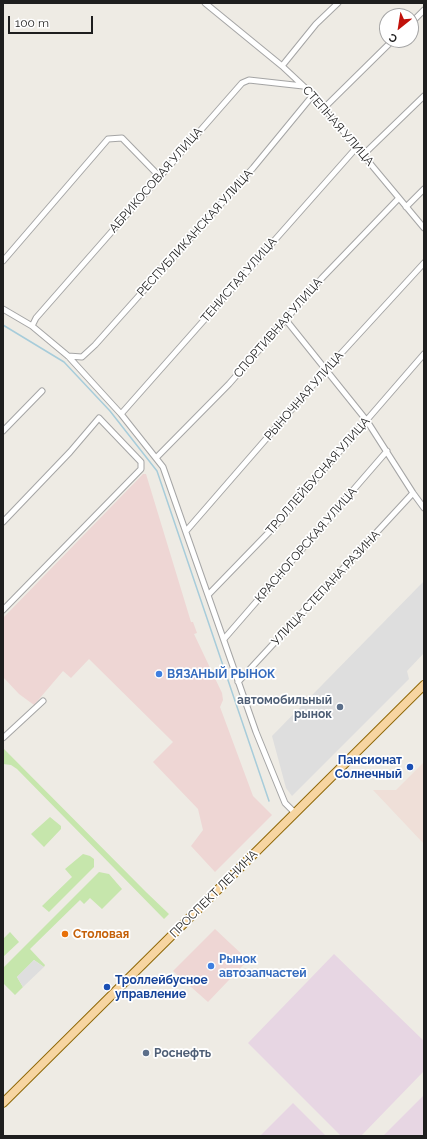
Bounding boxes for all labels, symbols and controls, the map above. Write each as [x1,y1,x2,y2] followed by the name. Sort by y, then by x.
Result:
[10,8,95,34] scale bar
[379,8,419,48] north arrow
[15,16,49,30] text: 100 m
[387,30,400,45] text: С
[299,83,377,169] street label: СТЕПНАЯ УЛИЦА
[106,124,206,236] street label: АБРИКОСОВАЯ УЛИЦА
[134,167,256,299] street label: РЕСПУБЛИКАНСКАЯ УЛИЦА
[198,234,280,326] street label: ТЕНИСТАЯ УЛИЦА
[231,275,325,381] street label: СПОРТИВНАЯ УЛИЦА
[261,349,347,443] street label: РЫНОЧНАЯ УЛИЦА
[263,414,373,538] street label: ТРОЛЛЕЙБУСНАЯ УЛИЦА
[252,484,360,606] street label: КРАСНОГОРСКАЯ УЛИЦА
[269,527,383,649] street label: УЛИЦА СТЕПАНА РАЗИНА
[167,667,275,681] place label: ВЯЗАНЫЙ РЫНОК
[154,669,164,679] marker: ВЯЗАНЫЙ РЫНОК
[237,693,332,721] place label: автомобильный рынок
[335,702,345,712] marker: автомобильный рынок
[335,753,402,781] place label: Пансионат Солнечный
[405,762,415,772] marker: Пансионат Солнечный
[167,847,261,941] street label: ПРОСПЕКТ ЛЕНИНА
[73,927,129,941] place label: Столовая
[60,929,70,939] marker: Столовая
[219,952,307,980] place label: Рынок автозапчастей
[206,961,216,971] marker: Рынок автозапчастей
[115,973,208,1001] place label: Троллейбусное управление
[102,982,112,992] marker: Троллейбусное управление
[154,1046,211,1060] place label: Роснефть
[141,1048,151,1058] marker: Роснефть

